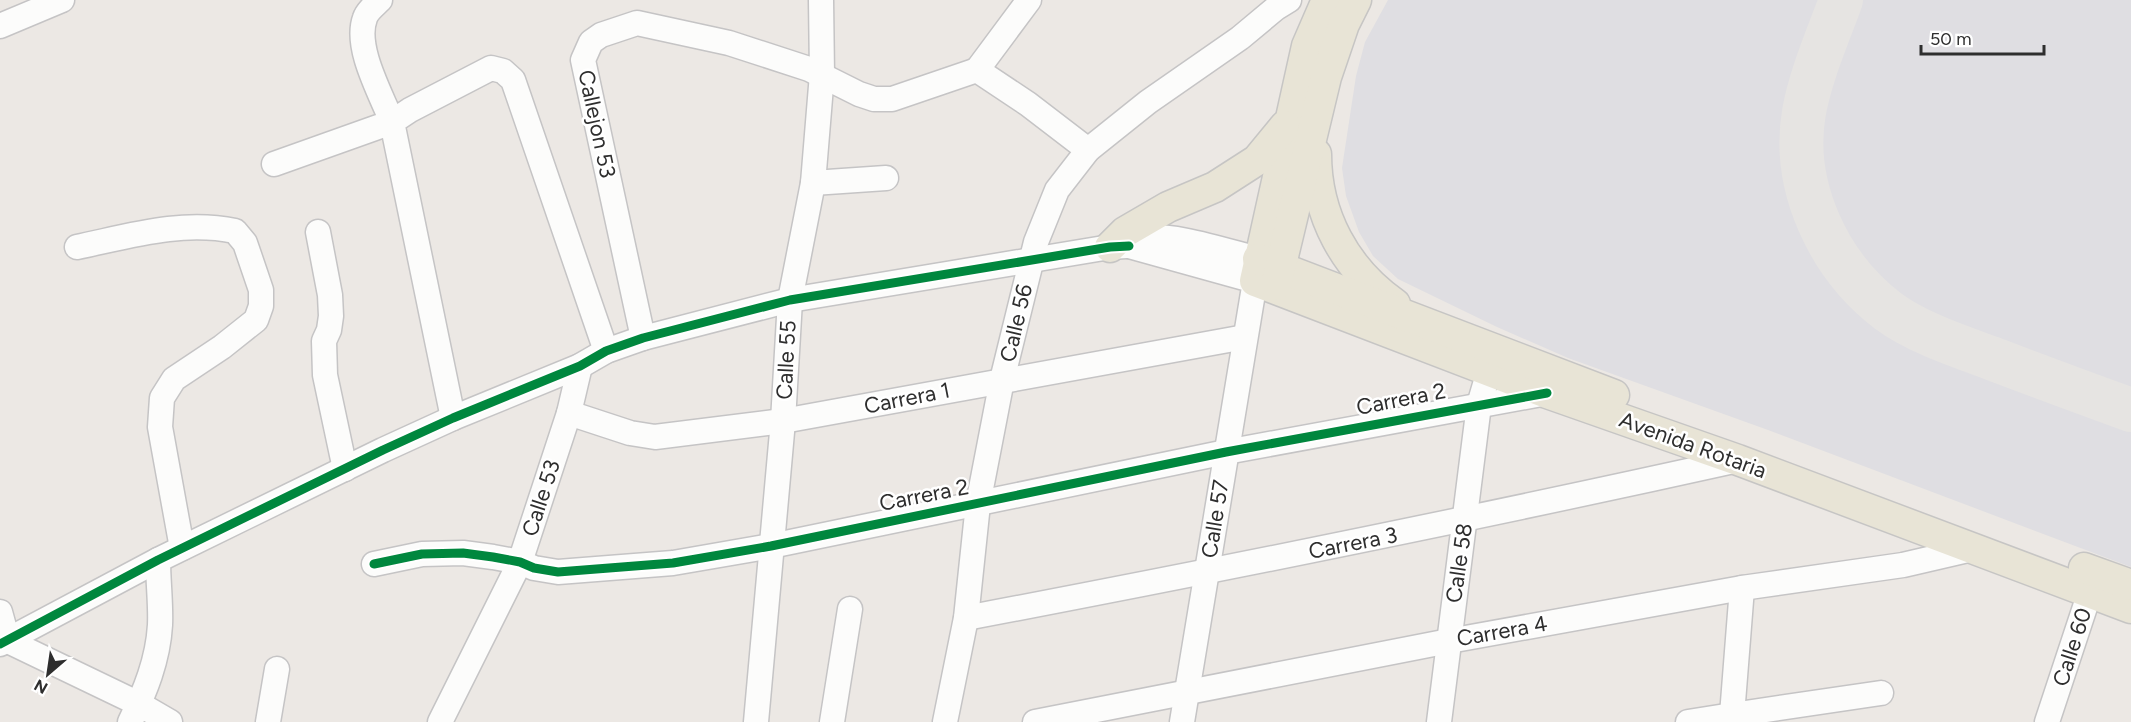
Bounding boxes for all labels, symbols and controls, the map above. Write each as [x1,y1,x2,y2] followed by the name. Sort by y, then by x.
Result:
[1921,18,2044,56] scale bar
[1930,28,1972,50] text: 50 m
[572,68,622,180] street label: Callejon 53
[994,281,1038,365] street label: Calle 56
[770,320,802,400] street label: Calle 55
[862,376,952,420] street label: Carrera 1
[1354,377,1448,421] street label: Carrera 2
[1616,406,1770,484] street label: Avenida Rotaria
[516,456,566,540] street label: Calle 53
[877,473,971,517] street label: Carrera 2
[1196,478,1235,560] street label: Calle 57
[1306,521,1400,565] street label: Carrera 3
[1440,521,1478,605] street label: Calle 58
[2047,604,2097,690] street label: Calle 60
[1454,610,1550,652] street label: Carrera 4
[18,644,78,704] north arrow
[31,675,51,698] text: N

